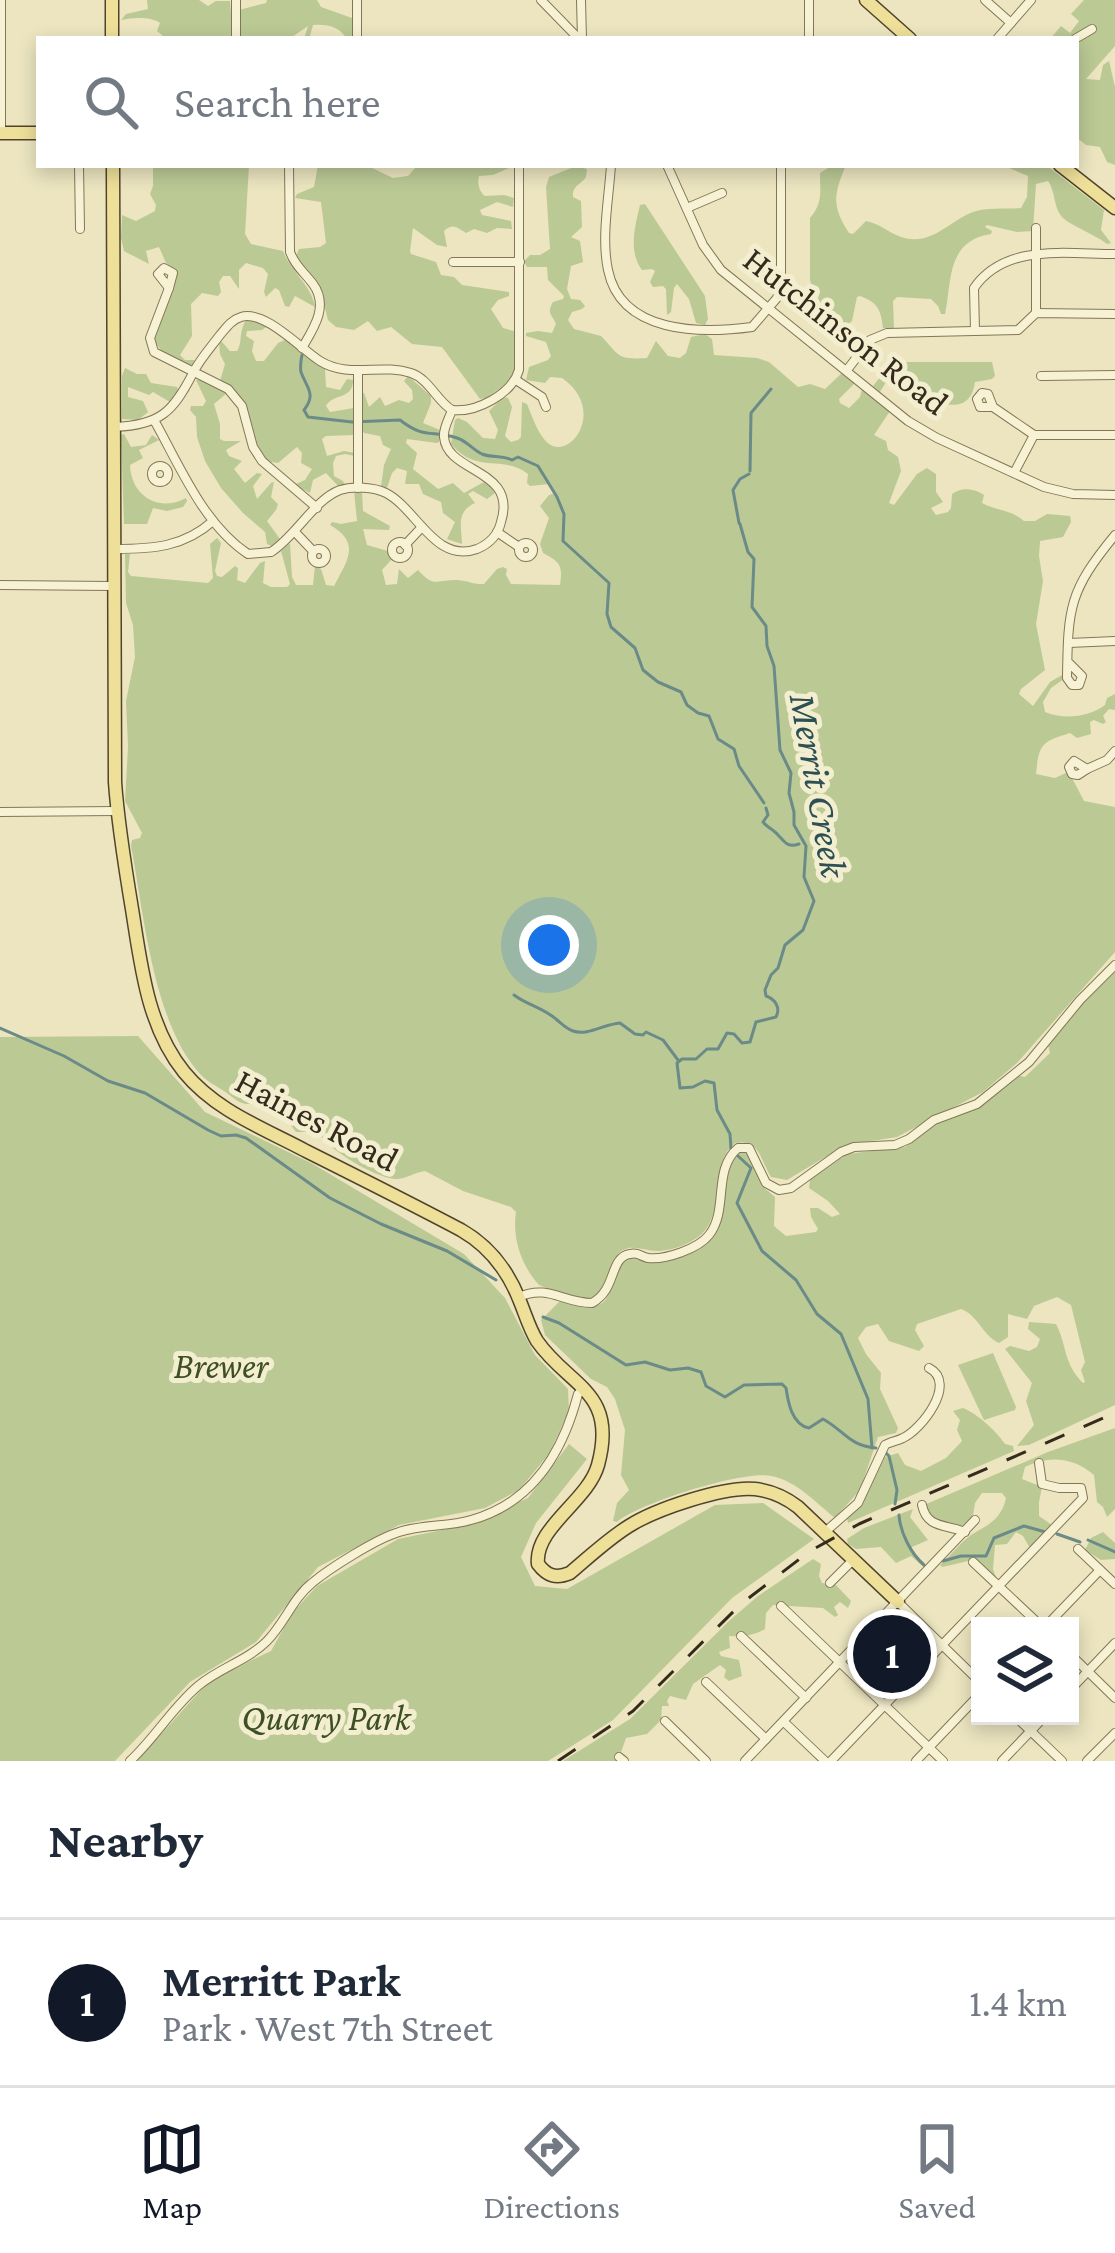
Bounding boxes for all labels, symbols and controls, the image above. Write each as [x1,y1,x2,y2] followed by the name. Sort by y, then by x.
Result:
[36,36,1079,168] search box
[78,69,144,135] icon: search
[174,77,381,127] text: Search here
[736,239,956,423] street label: Hutchinson Road
[781,689,857,882] water label: Merrit Creek
[519,915,579,975] your location
[229,1060,405,1180] street label: Haines Road
[174,1346,270,1386] park label: Brewer
[853,1609,931,1699] pin: 1
[971,1617,1079,1725] map controls
[971,1617,1079,1725] button: layers
[242,1698,412,1738] park label: Quarry Park
[48,1811,203,1868] text: Nearby
[162,1956,400,2006] text: Merritt Park
[80,1981,94,2024] text: 1
[969,1981,1067,2024] text: 1.4 km
[162,2006,492,2049] text: Park · West 7th Street
[139,2116,205,2225] tab: Map
[484,2116,620,2225] tab: Directions
[898,2116,976,2225] tab: Saved

